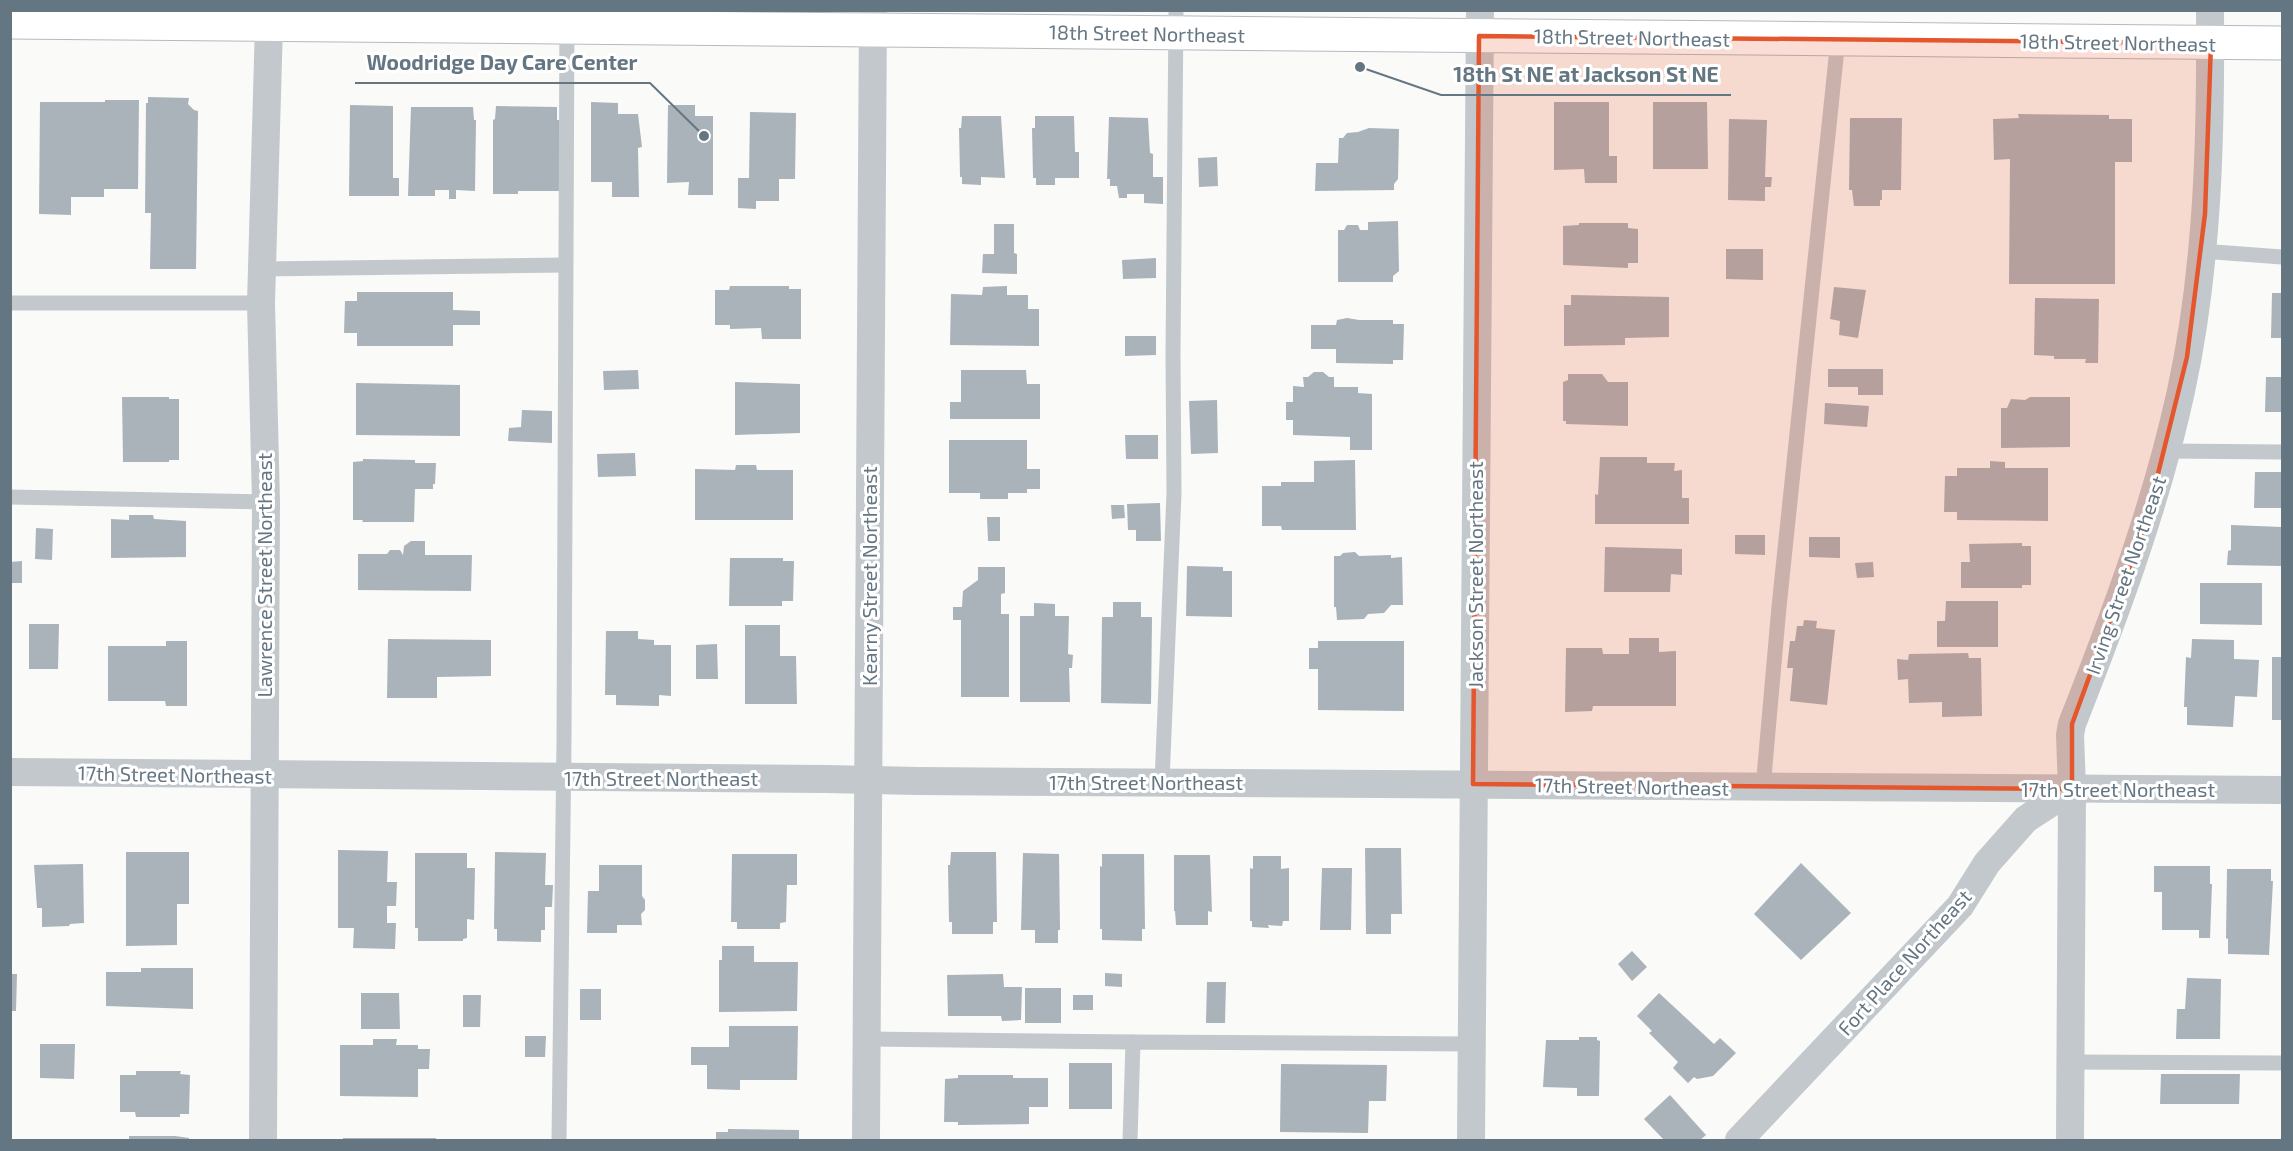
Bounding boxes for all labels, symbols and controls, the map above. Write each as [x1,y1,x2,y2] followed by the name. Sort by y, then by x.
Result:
[1049,19,1246,47] street label: 18th Street Northeast
[1534,23,1731,51] street label: 18th Street Northeast
[2020,28,2217,56] street label: 18th Street Northeast
[355,44,650,83] callout: Woodridge Day Care Center
[366,49,638,75] text: Woodridge Day Care Center
[1441,56,1731,95] callout: 18th St NE at Jackson St NE
[1453,61,1719,86] text: 18th St NE at Jackson St NE
[252,452,276,697] street label: Lawrence Street Northeast
[1463,461,1487,689] street label: Jackson Street Northeast
[857,466,881,686] street label: Kearny Street Northeast
[2080,472,2170,677] street label: Irving Street Northeast
[78,760,273,788] street label: 17th Street Northeast
[564,766,758,790] street label: 17th Street Northeast
[1049,770,1243,794] street label: 17th Street Northeast
[1535,772,1730,800] street label: 17th Street Northeast
[2021,777,2215,801] street label: 17th Street Northeast
[1832,884,1976,1040] street label: Fort Place Northeast

